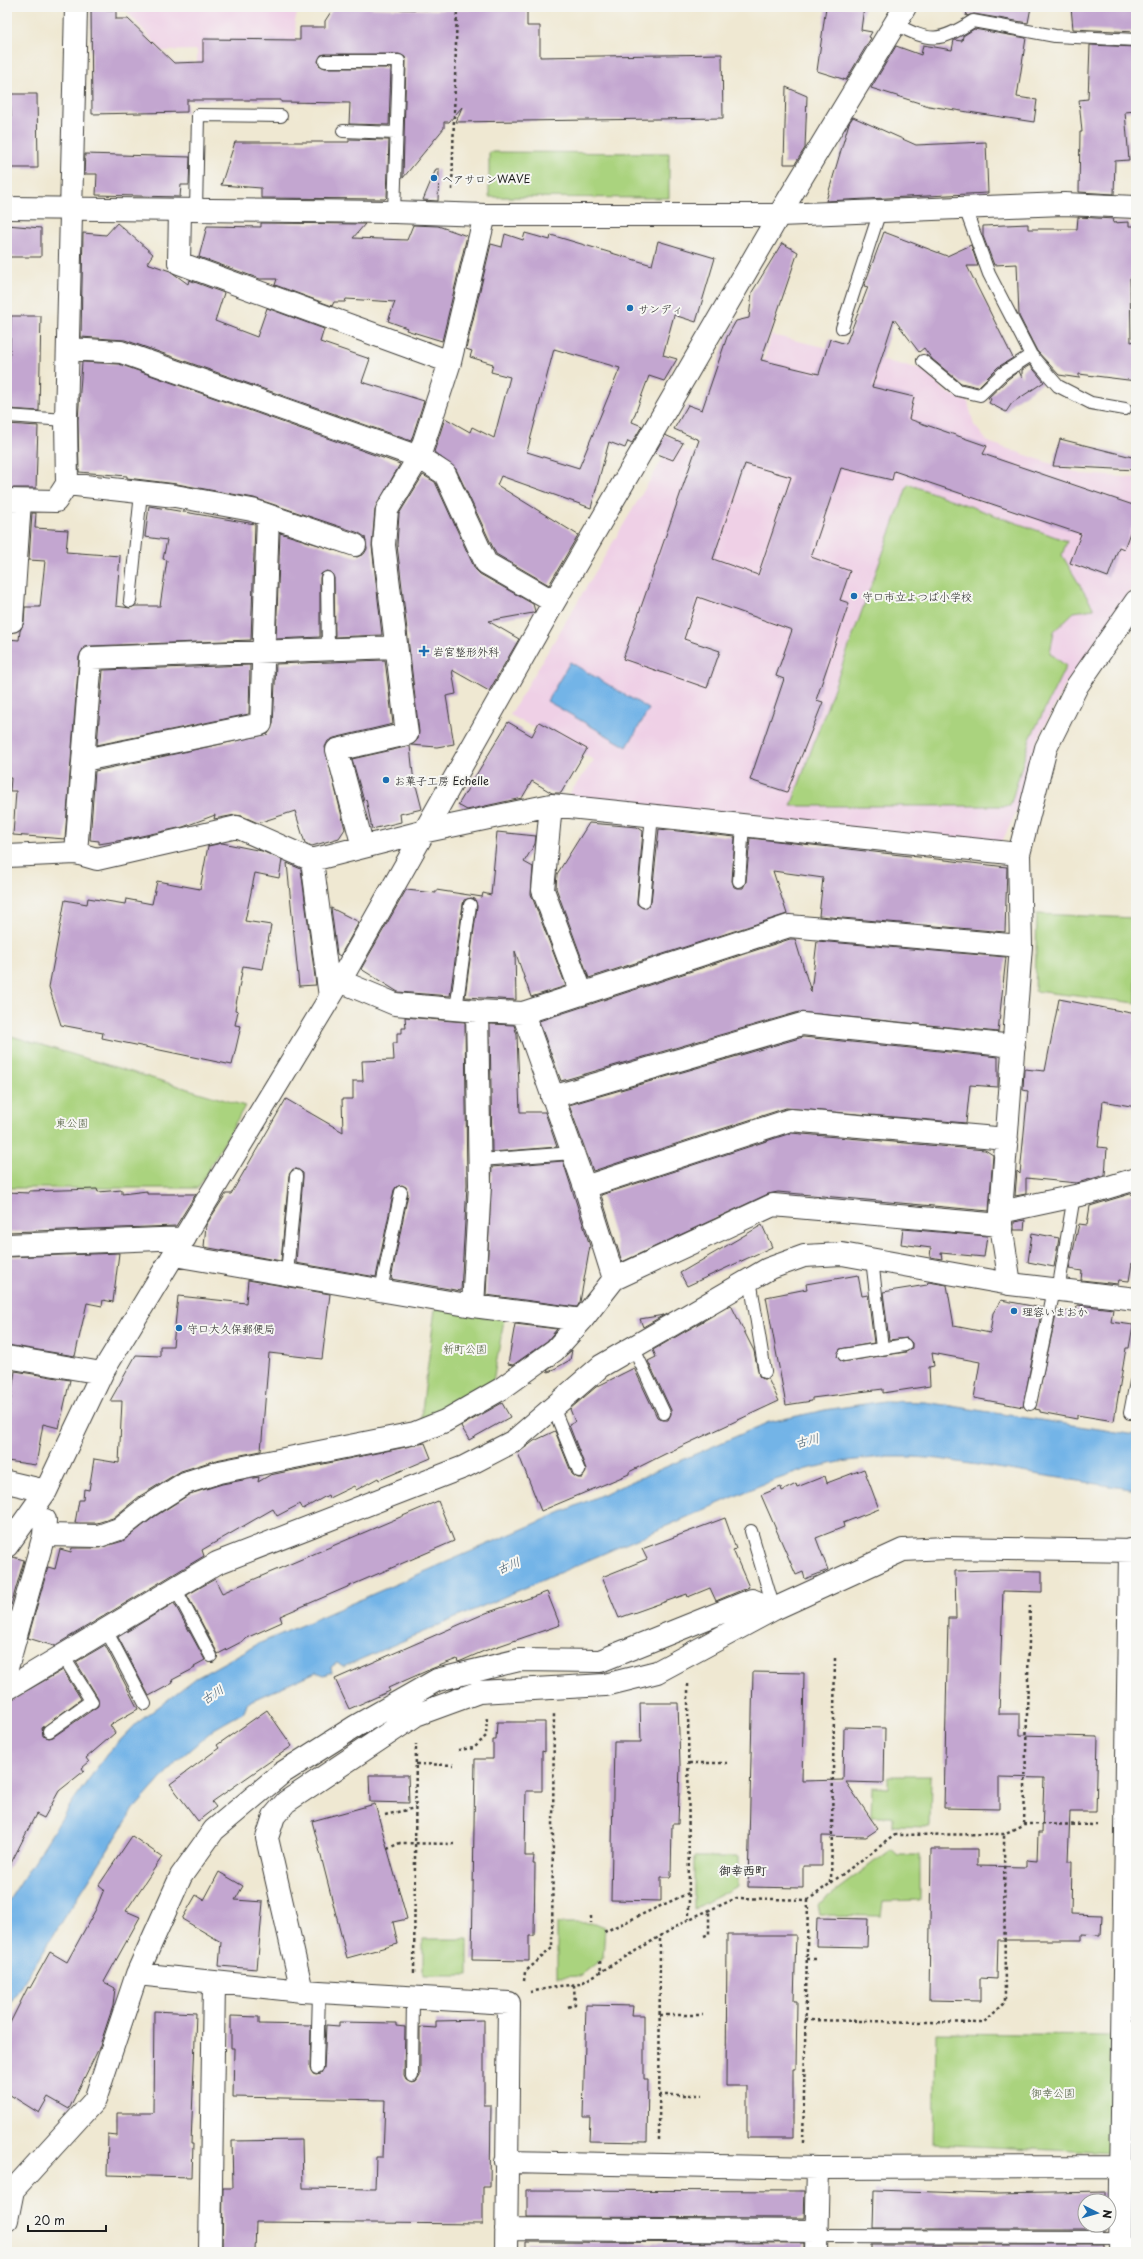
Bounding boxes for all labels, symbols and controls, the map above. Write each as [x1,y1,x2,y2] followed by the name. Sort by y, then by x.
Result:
[442,170,531,187] place label: ヘアサロンWAVE
[429,173,439,183] marker: ヘアサロンWAVE
[638,300,683,317] place label: サンディ
[625,303,635,313] marker: サンディ
[862,588,972,605] place label: 守口市立よつば小学校
[849,591,859,601] marker: 守口市立よつば小学校
[433,643,499,660] place label: 岩宮整形外科
[418,645,430,657] marker: 岩宮整形外科
[394,772,489,789] place label: お菓子工房 Echelle
[381,775,391,785] marker: お菓子工房 Echelle
[56,1114,89,1131] park label: 東公園
[1022,1303,1088,1320] place label: 理容いまおか
[1009,1306,1019,1316] marker: 理容いまおか
[187,1320,275,1337] place label: 守口大久保郵便局
[174,1323,184,1333] marker: 守口大久保郵便局
[443,1340,487,1357] park label: 新町公園
[793,1428,821,1452] water label: 古川
[493,1552,523,1578] water label: 古川
[197,1680,227,1708] water label: 古川
[719,1861,767,1879] district label: 御幸西町
[1031,2084,1075,2101] park label: 御幸公園
[1077,2193,1117,2233] north arrow
[28,2207,106,2233] scale bar
[1099,2209,1116,2220] text: N
[34,2211,65,2229] text: 20 m

